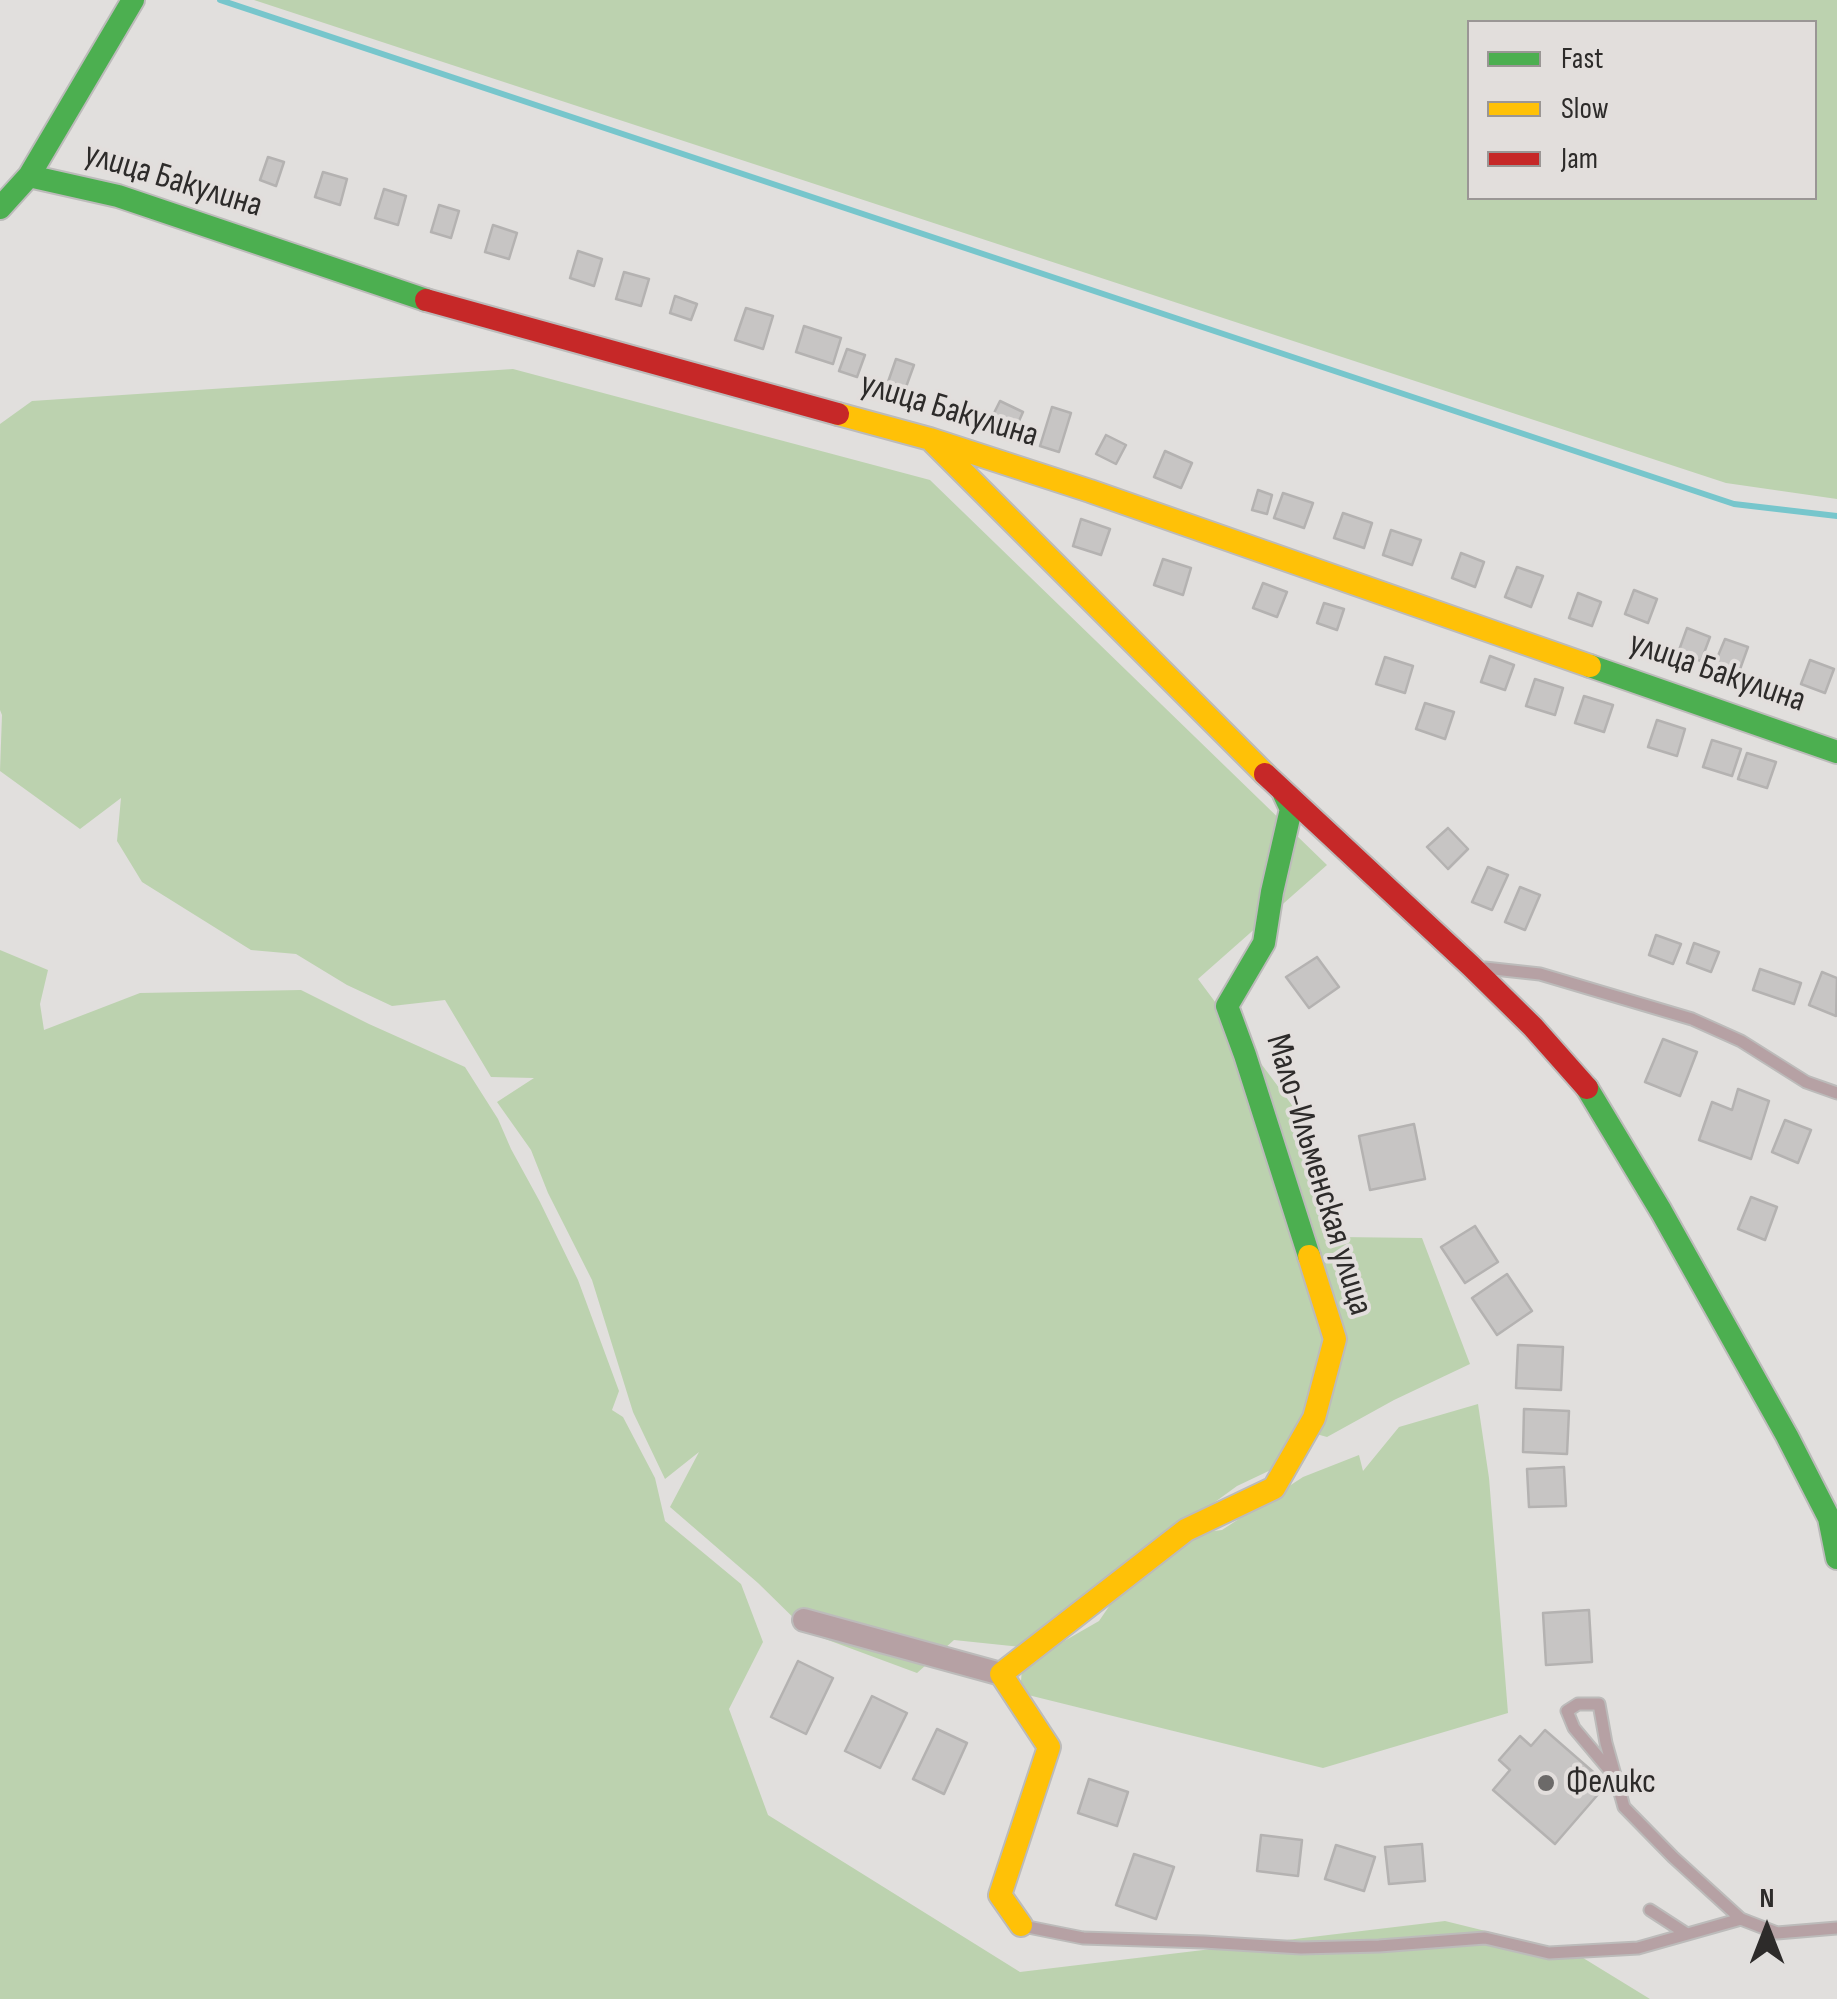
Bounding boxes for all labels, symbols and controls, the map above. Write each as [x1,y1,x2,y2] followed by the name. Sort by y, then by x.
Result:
[1467,20,1817,200] legend
[1561,41,1603,77] text: Fast
[1561,91,1609,127] text: Slow
[79,134,267,228] street label: улица Бакулина
[1561,141,1598,177] text: Jam
[855,364,1043,458] street label: улица Бакулина
[1623,623,1811,723] street label: улица Бакулина
[1255,1029,1381,1321] street label: Мало-Ильменская улица
[1566,1762,1656,1804] place label: Феликс
[1535,1772,1557,1794] marker: Феликс
[1717,1879,1817,1979] north arrow
[1760,1882,1774,1915] text: N

